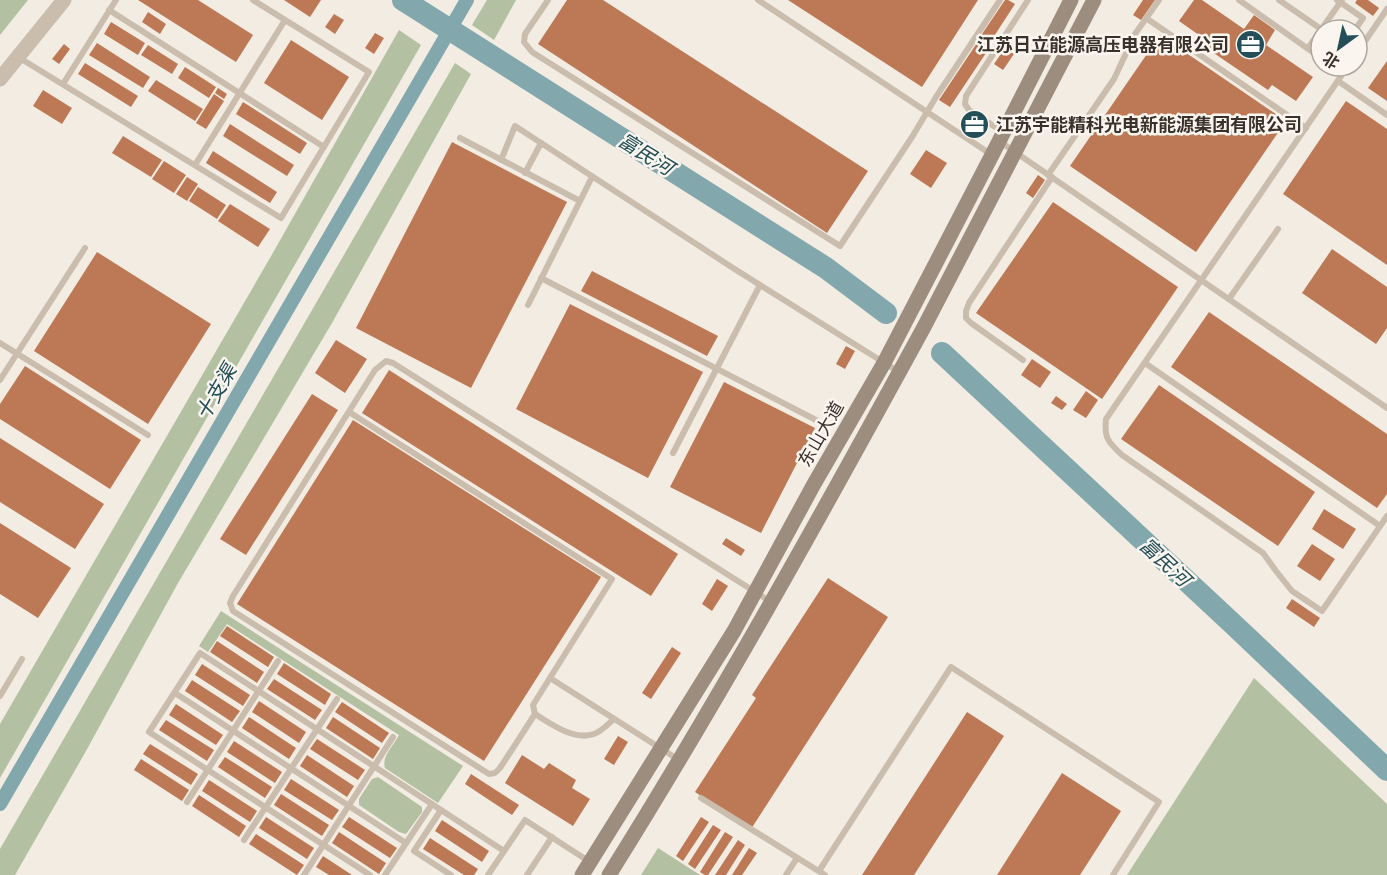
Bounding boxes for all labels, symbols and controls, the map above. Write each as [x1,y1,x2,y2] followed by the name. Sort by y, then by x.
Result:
[1309,18,1369,78] north arrow
[1234,29,1266,61] office icon: 江苏日立能源高压电器有限公司
[977,35,1229,55] place label: 江苏日立能源高压电器有限公司
[1320,49,1342,72] text: 北
[959,109,991,141] office icon: 江苏宇能精科光电新能源集团有限公司
[996,115,1302,135] place label: 江苏宇能精科光电新能源集团有限公司
[615,129,681,181] water label: 富民河
[191,358,242,423] water label: 十支渠
[794,398,848,470] street label: 东山大道
[1136,533,1197,593] water label: 富民河

